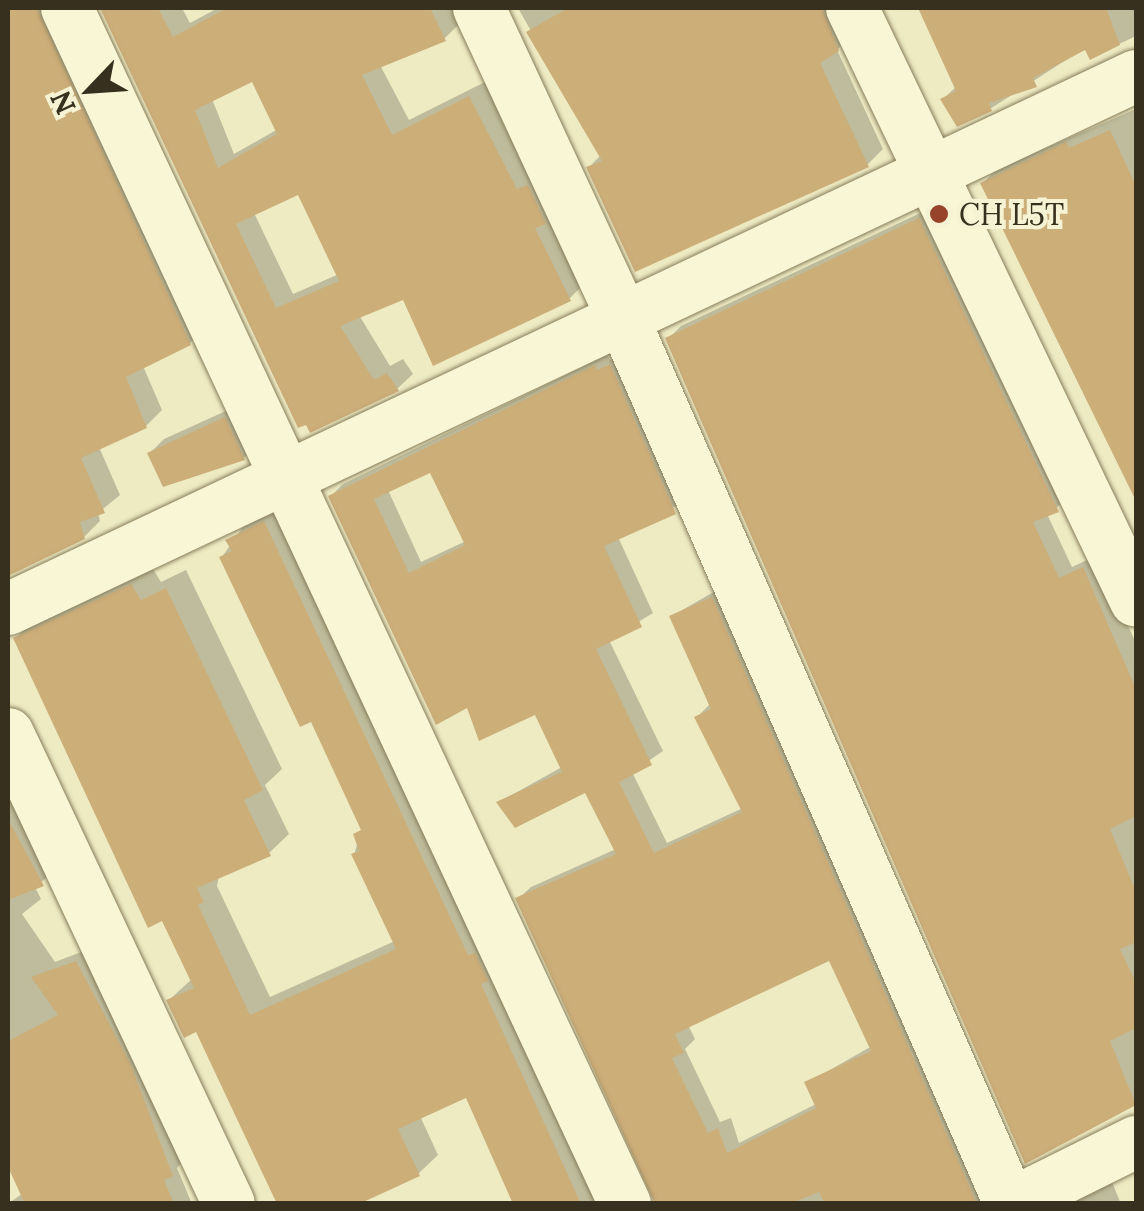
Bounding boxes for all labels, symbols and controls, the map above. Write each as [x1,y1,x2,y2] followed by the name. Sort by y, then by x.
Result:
[40,40,140,140] north arrow
[42,85,84,120] text: N
[959,196,1064,232] place label: CH L5T
[928,203,950,225] marker: CH L5T

